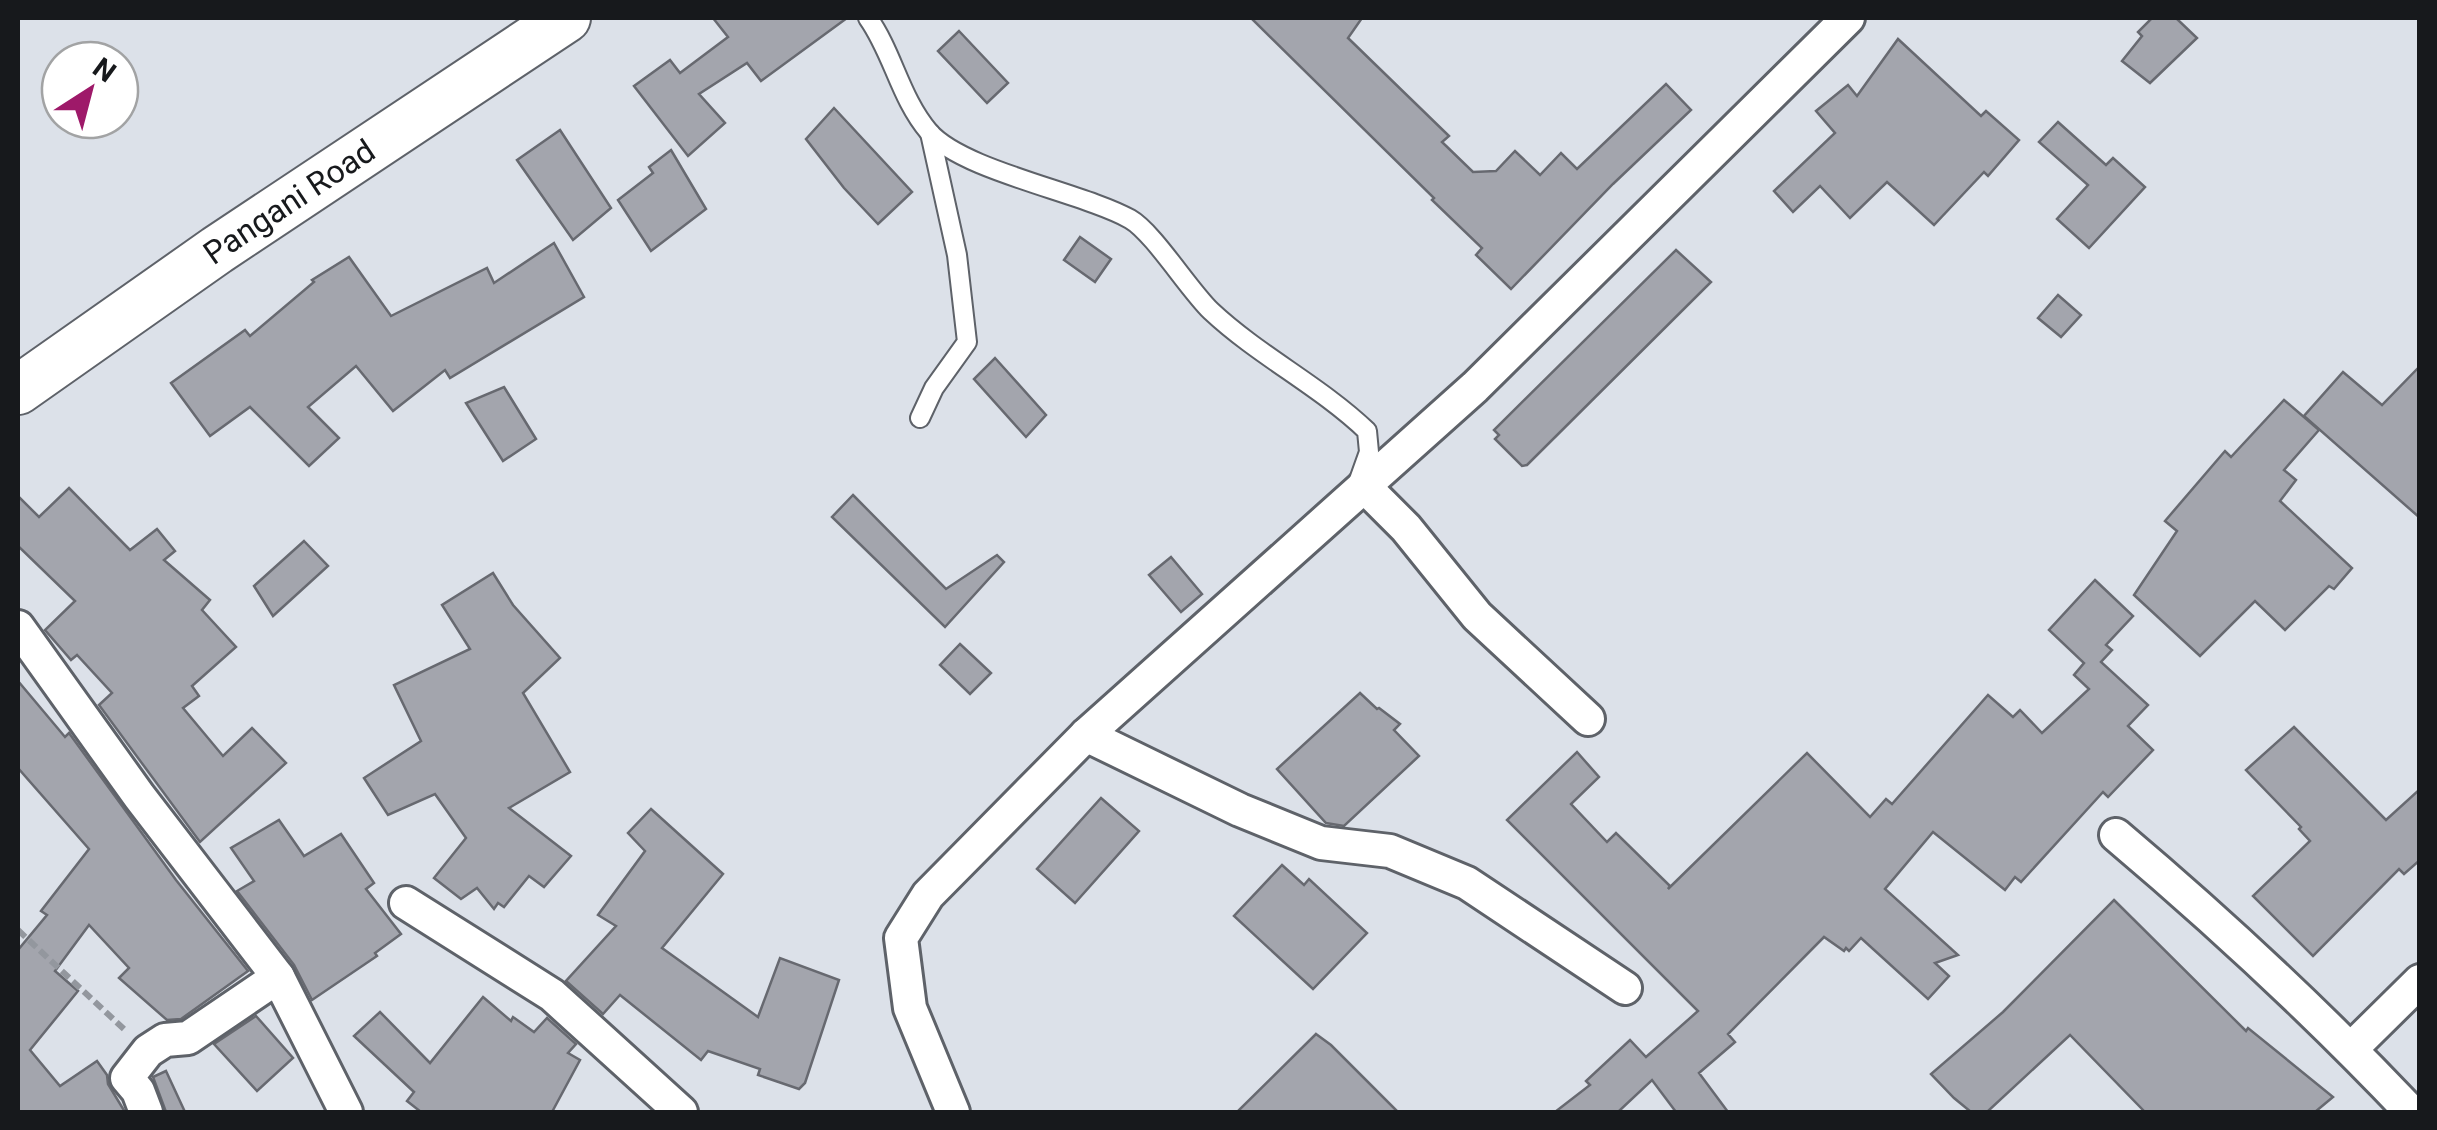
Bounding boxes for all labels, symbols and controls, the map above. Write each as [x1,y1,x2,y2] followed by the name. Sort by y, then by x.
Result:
[40,40,140,140] north arrow
[87,51,122,89] text: N
[196,132,382,272] street label: Pangani Road

